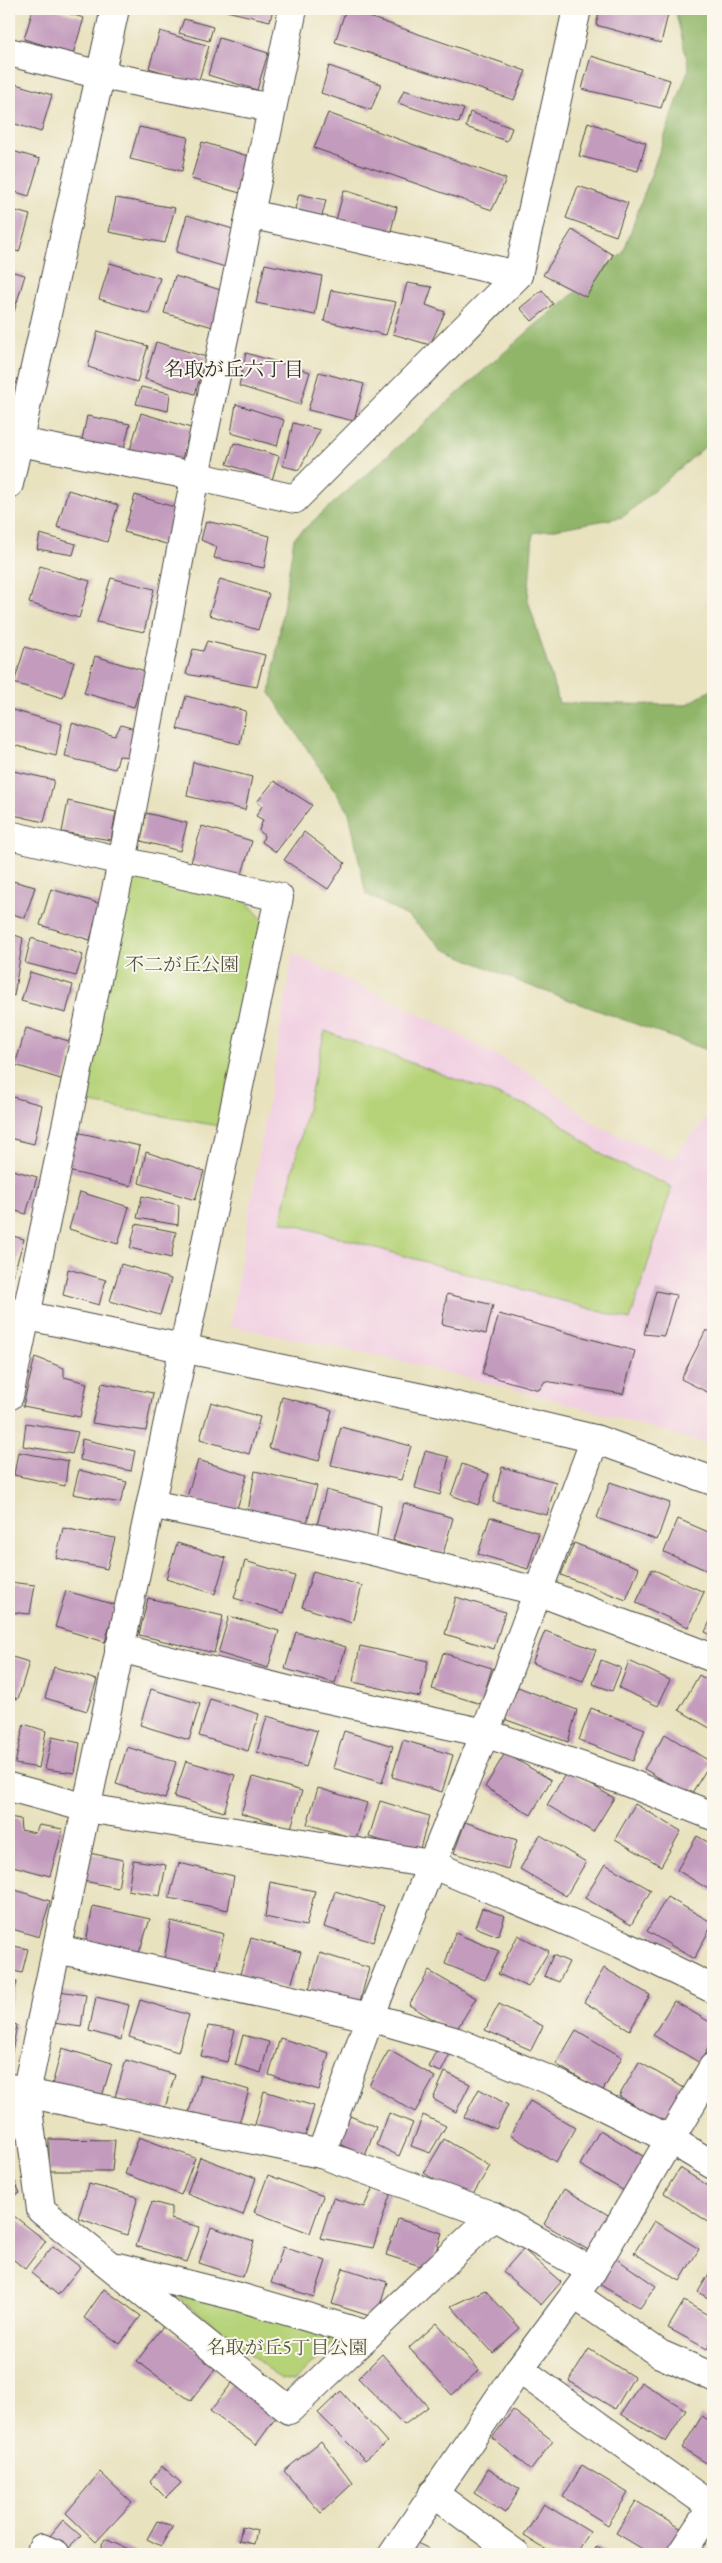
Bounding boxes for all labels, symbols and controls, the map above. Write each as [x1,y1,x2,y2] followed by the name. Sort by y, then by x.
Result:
[164,356,304,382] district label: 名取が丘六丁目
[125,952,239,977] park label: 不二が丘公園
[206,2335,368,2360] park label: 名取が丘5丁目公園

